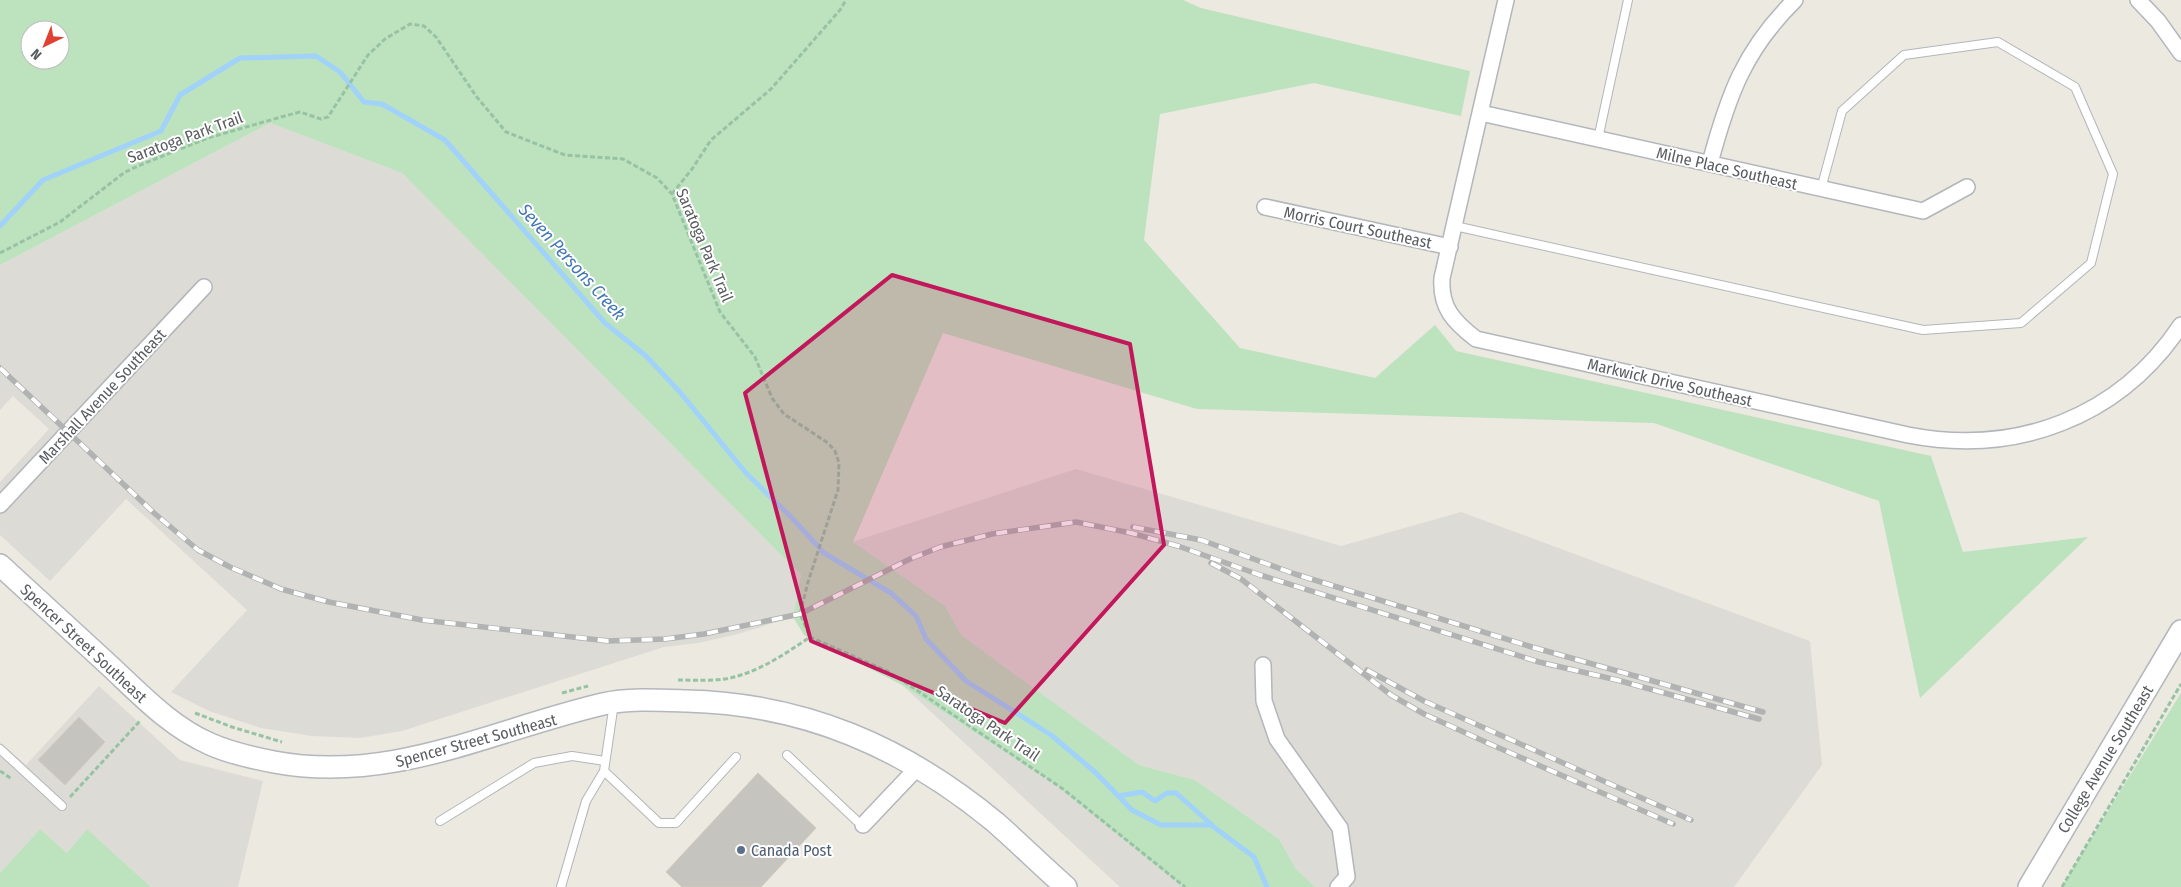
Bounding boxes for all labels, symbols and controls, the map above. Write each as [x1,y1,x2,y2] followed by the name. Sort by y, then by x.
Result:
[20,20,70,70] north arrow
[28,45,45,63] text: N
[125,108,245,167] street label: Saratoga Park Trail
[1655,143,1800,194] street label: Milne Place Southeast
[672,186,737,305] street label: Saratoga Park Trail
[513,198,630,325] water label: Seven Persons Creek
[1282,203,1434,253] street label: Morris Court Southeast
[35,324,170,468] street label: Marshall Avenue Southeast
[1586,354,1755,411] street label: Markwick Drive Southeast
[17,580,151,707] street label: Spencer Street Southeast
[2054,681,2158,837] street label: College Avenue Southeast
[932,682,1043,765] street label: Saratoga Park Trail
[394,710,559,771] street label: Spencer Street Southeast
[751,841,832,860] place label: Canada Post
[735,844,747,856] marker: Canada Post

